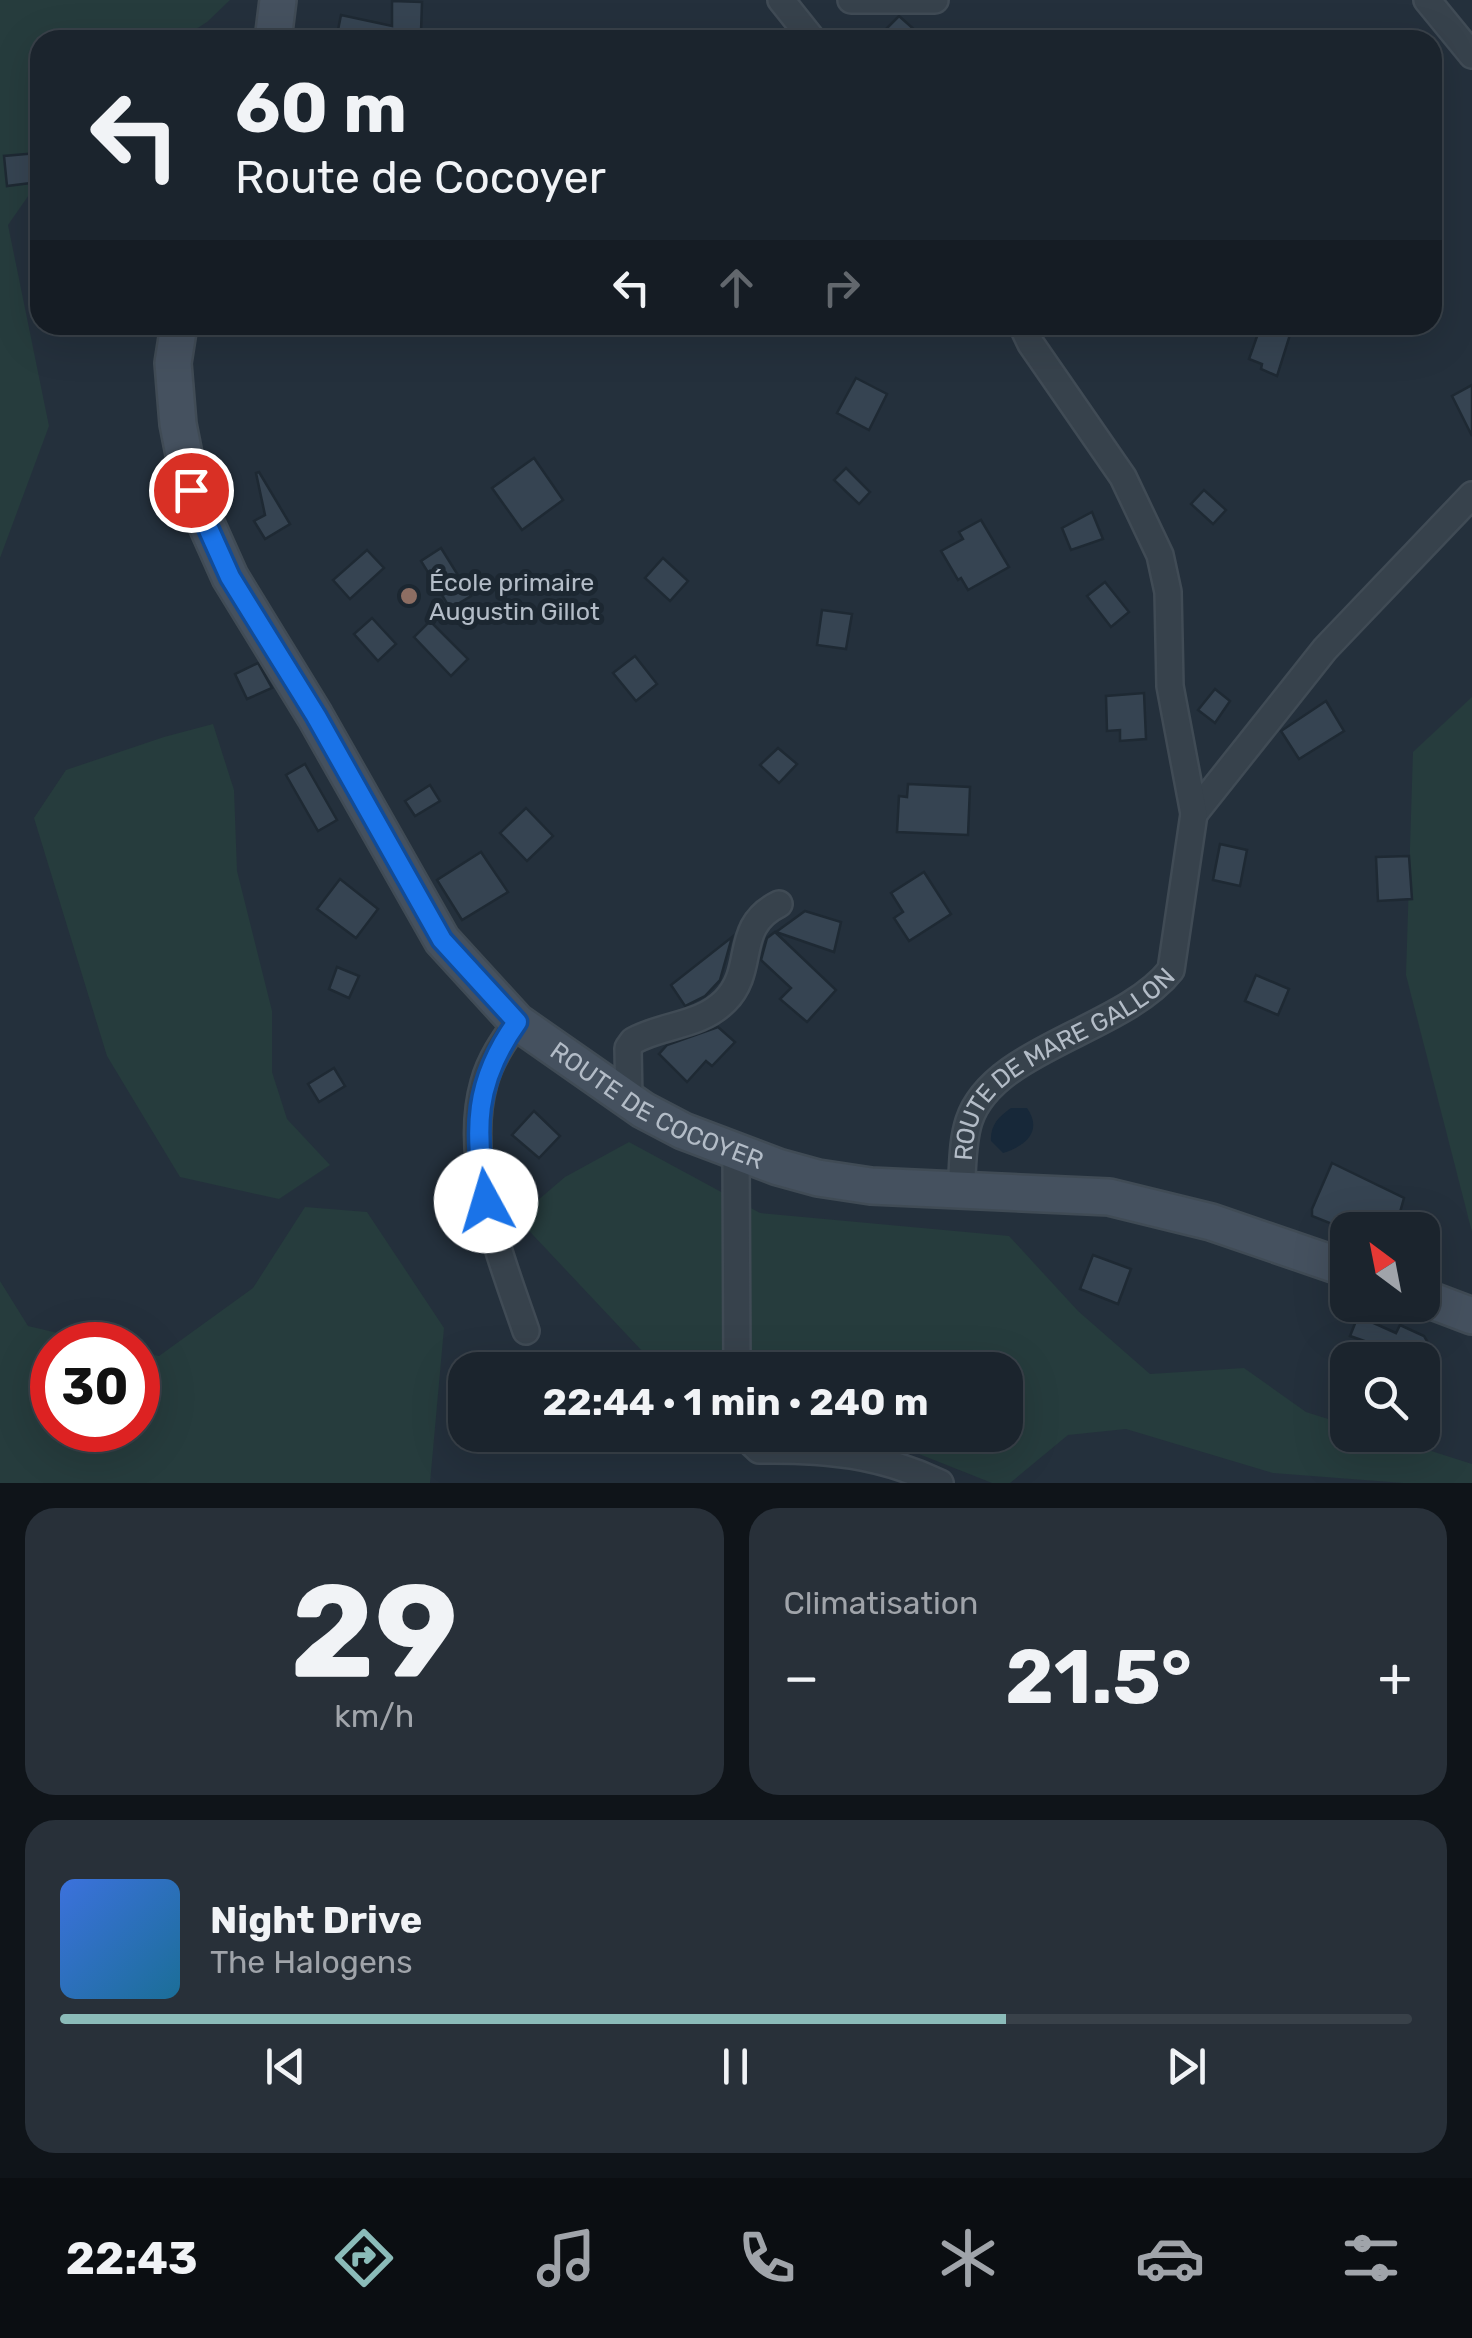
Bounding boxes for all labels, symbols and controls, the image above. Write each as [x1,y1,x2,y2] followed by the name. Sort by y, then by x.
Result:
[235,67,407,150] text: 60 m
[70,70,200,200] icon: left
[235,151,606,204] text: Route de Cocoyer
[604,260,659,315] icon: left
[709,260,764,315] icon: ahead
[814,260,869,315] icon: right
[149,448,234,533] pin
[164,463,219,518] icon: arrive
[429,568,600,626] place label: École primaire Augustin Gillot
[398,585,420,607] marker: École primaire Augustin Gillot
[949,962,1181,1162] street label: ROUTE DE MARE GALLON
[545,1036,767,1175] street label: ROUTE DE COCOYER
[434,1149,538,1253] position arrow
[1330,1212,1440,1322] north arrow
[1330,1212,1440,1452] map controls
[30,1322,160,1452] speed limit sign: 30
[1330,1342,1440,1452] button: search
[542,1379,929,1425] text: 22:44 · 1 min · 240 m
[290,1554,458,1709] text: 29
[784,1584,978,1622] text: Climatisation
[1005,1633,1192,1722] text: 21.5°
[784,1645,819,1710] text: −
[1378,1645,1412,1710] text: +
[334,1697,414,1735] text: km/h
[210,1897,422,1943] text: Night Drive
[210,1943,413,1981] text: The Halogens
[258,2039,313,2094] icon: previous
[708,2039,763,2094] icon: pause
[1159,2039,1214,2094] icon: next
[329,2223,399,2293] icon: directions
[531,2223,601,2293] icon: music
[732,2223,802,2293] icon: phone
[933,2223,1003,2293] icon: climate
[1135,2223,1205,2293] icon: car
[1336,2223,1406,2293] icon: filters
[66,2232,198,2285] text: 22:43

